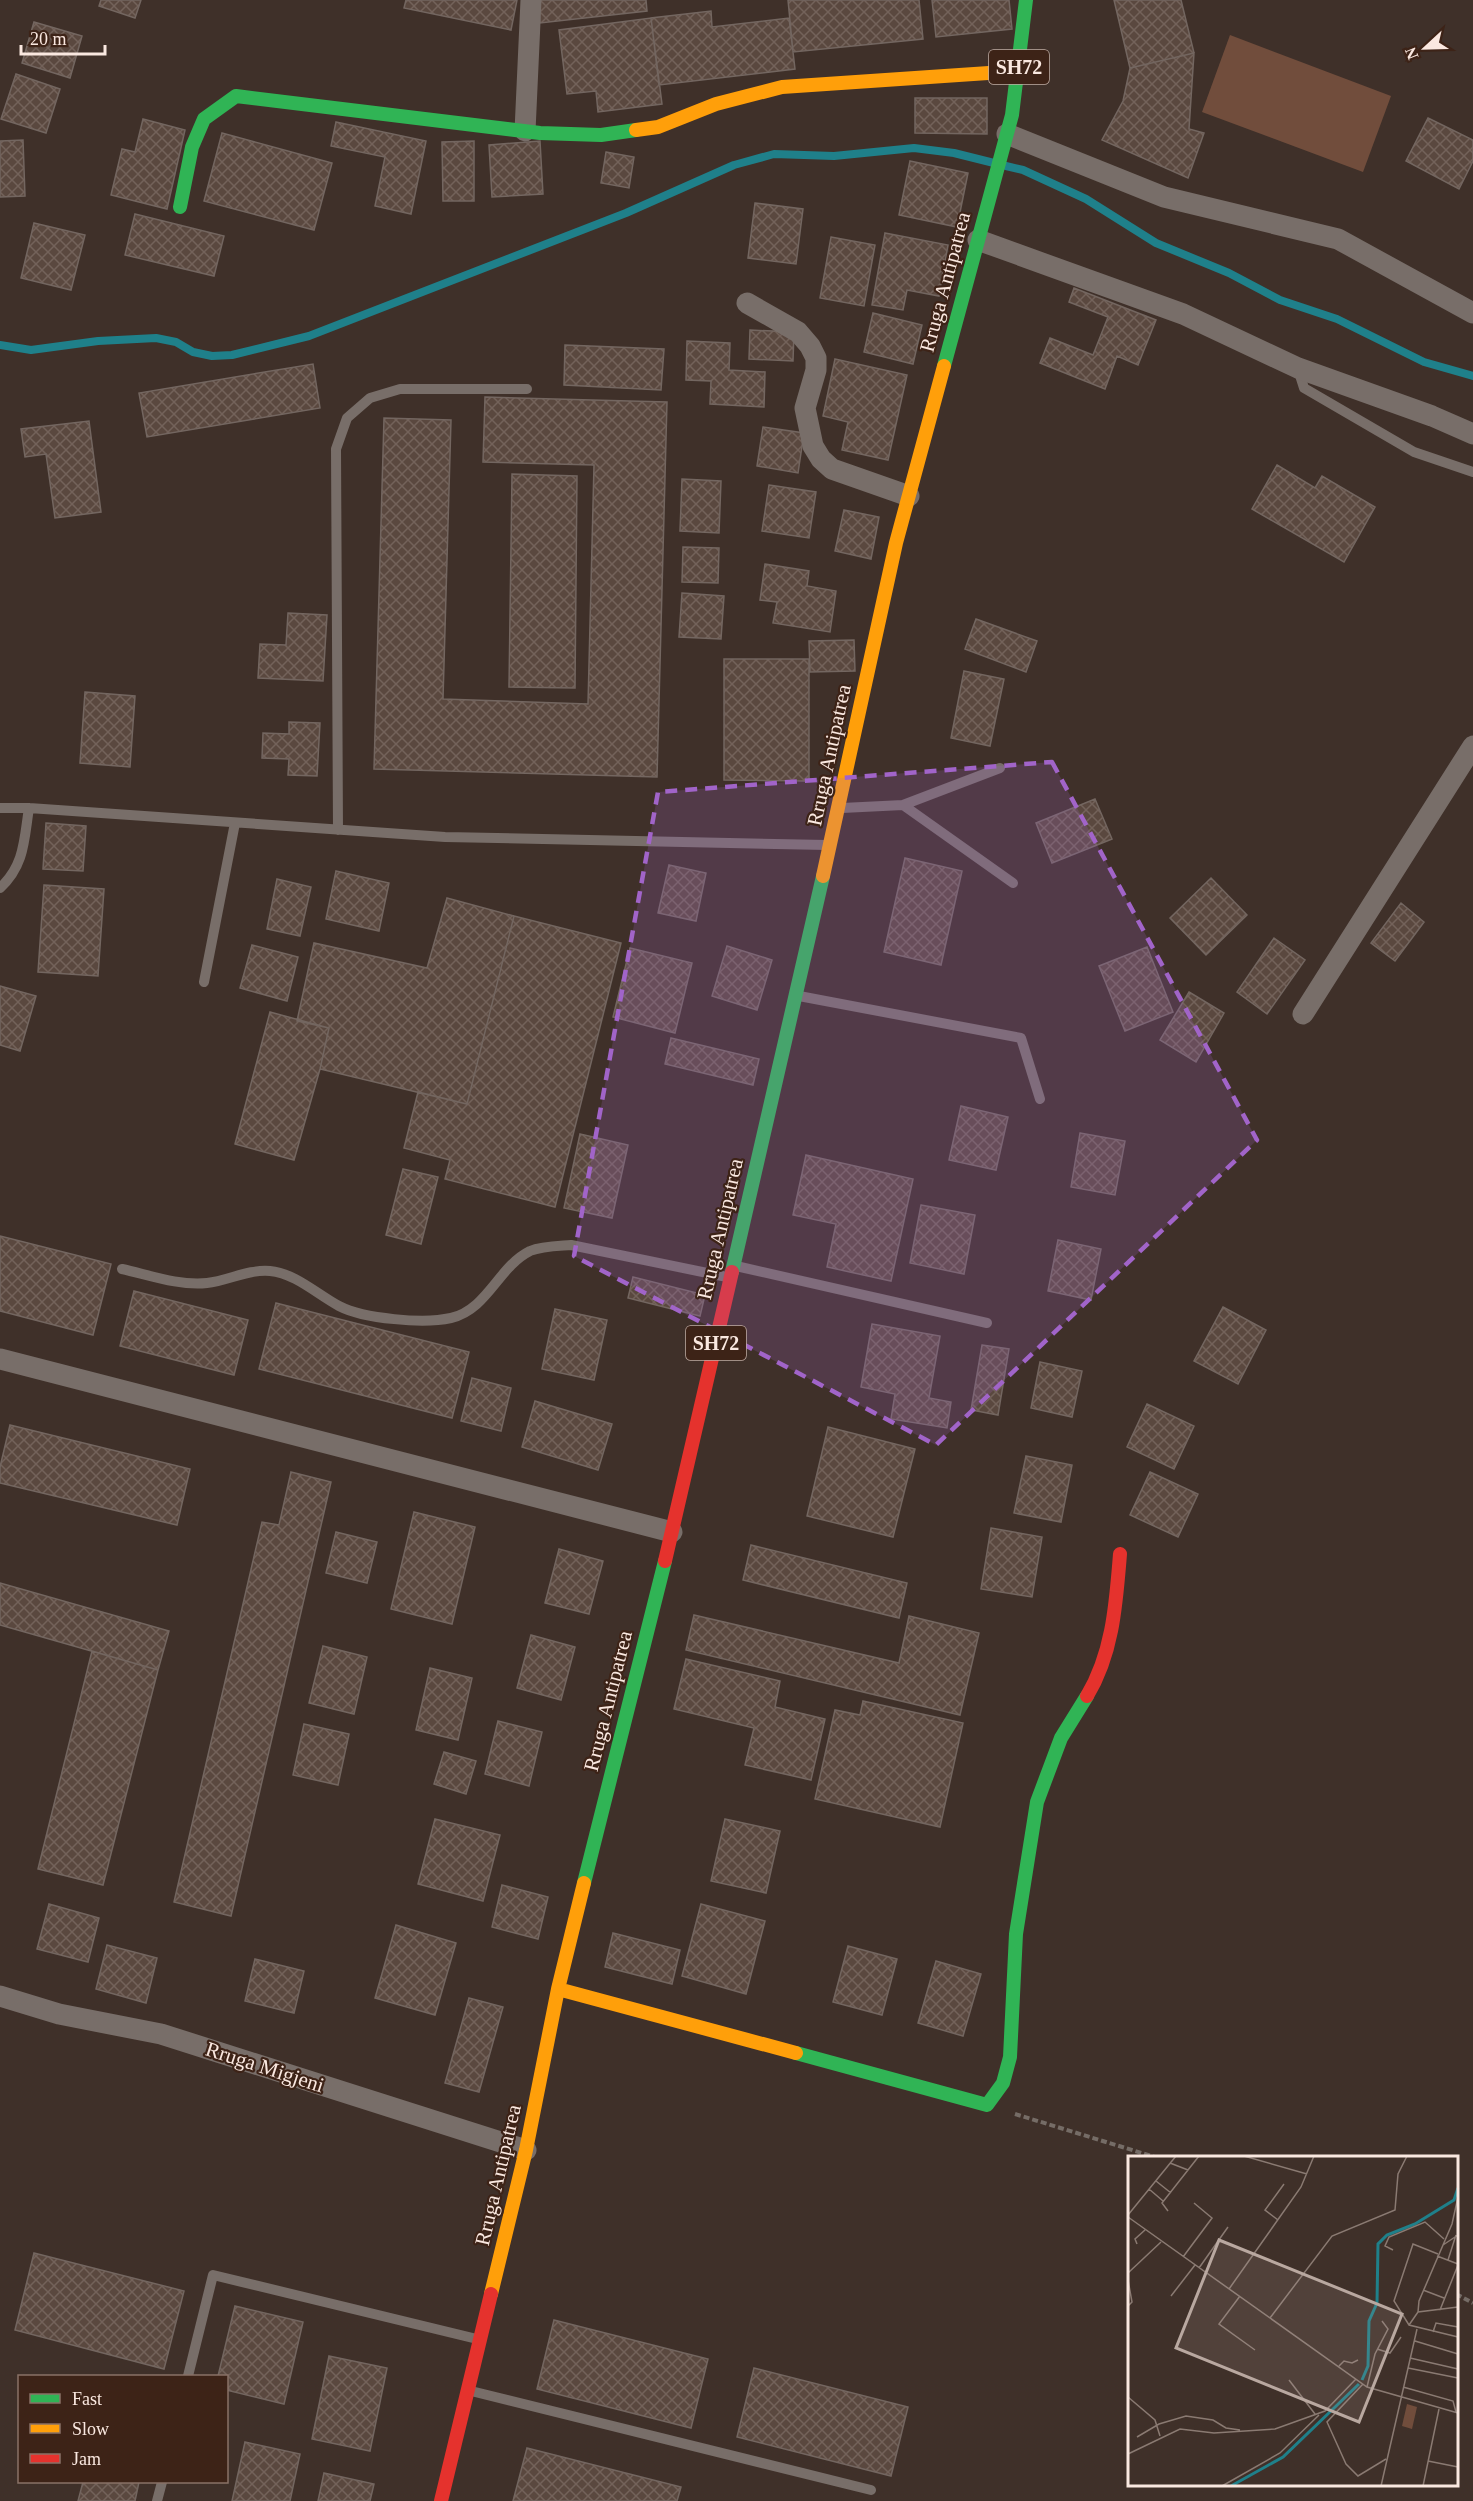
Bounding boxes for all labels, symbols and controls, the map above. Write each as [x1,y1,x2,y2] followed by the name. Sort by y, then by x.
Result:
[21,18,105,56] scale bar
[1395,18,1455,78] north arrow
[30,29,67,49] text: 20 m
[1401,44,1422,62] text: N
[989,50,1049,84] road number: SH72
[915,209,975,355] street label: Rruga Antipatrea
[802,681,856,828] street label: Rruga Antipatrea
[692,1155,748,1302] street label: Rruga Antipatrea
[686,1326,746,1360] road number: SH72
[579,1628,637,1774] street label: Rruga Antipatrea
[203,2037,327,2097] street label: Rruga Migjeni
[470,2101,526,2248] street label: Rruga Antipatrea
[1128,2156,1458,2486] inset map
[18,2375,228,2483] legend
[72,2389,102,2409] text: Fast
[72,2419,109,2439] text: Slow
[72,2449,101,2469] text: Jam

